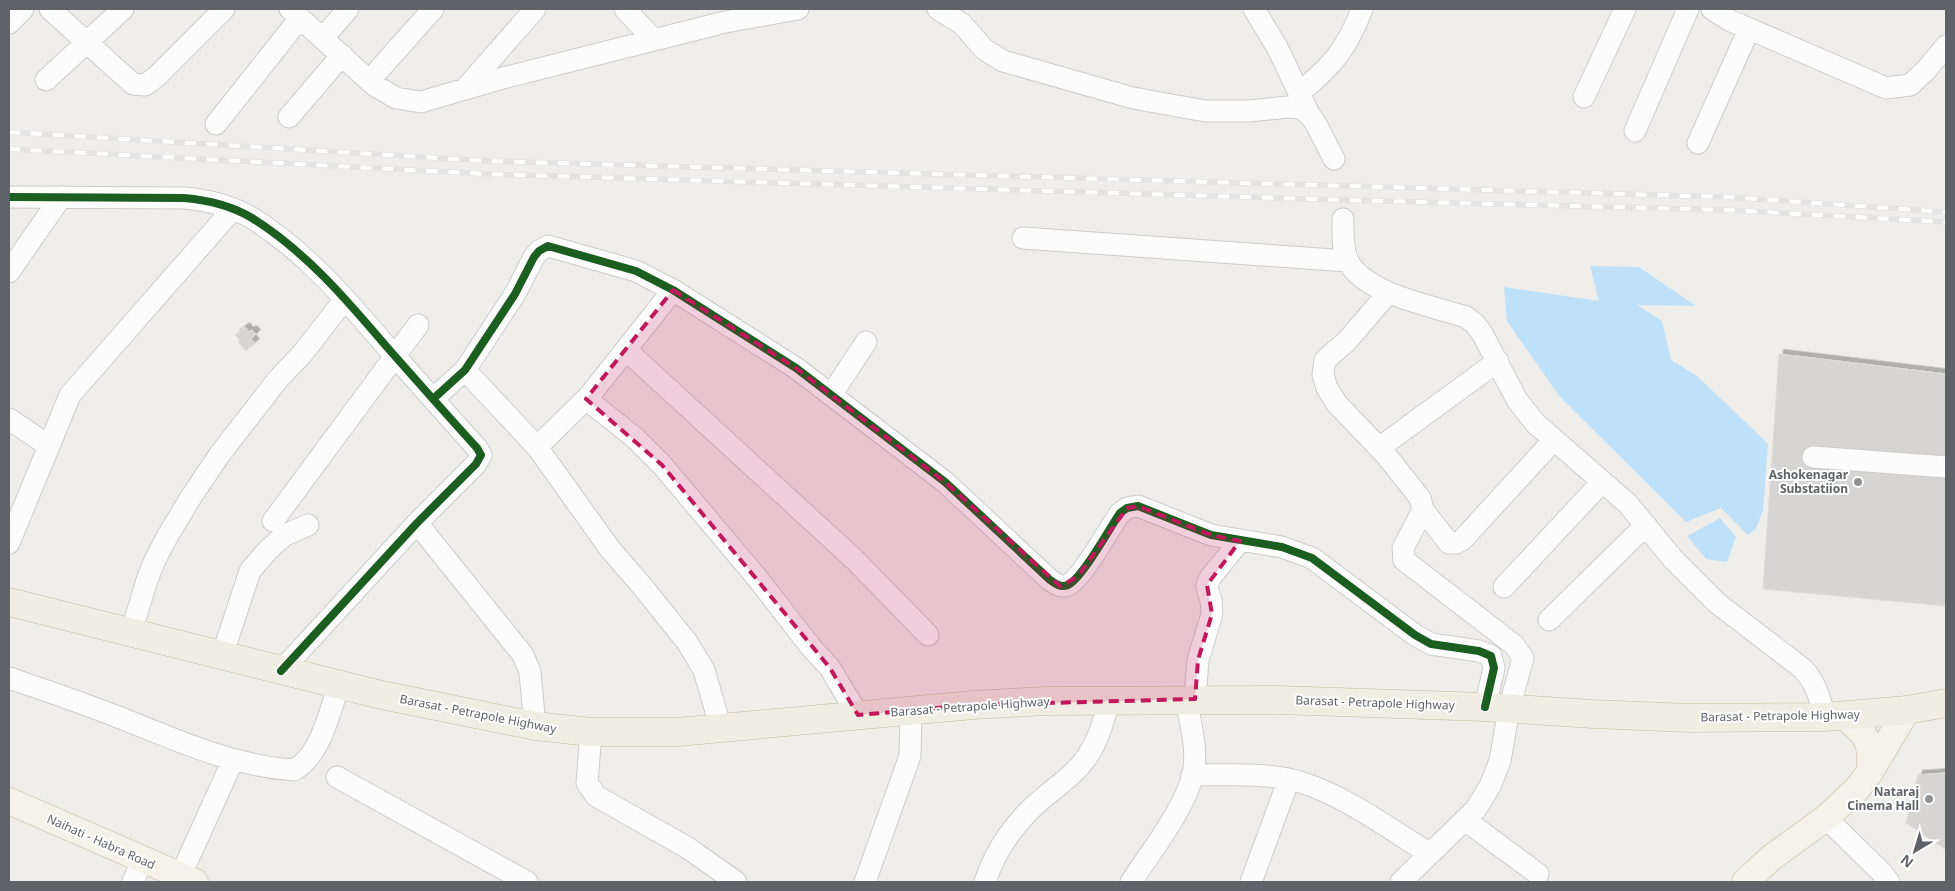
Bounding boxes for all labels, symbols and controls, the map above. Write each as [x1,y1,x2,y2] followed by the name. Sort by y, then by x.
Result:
[1769,466,1849,497] place label: Ashokenagar Substatiion
[1852,476,1864,488] marker: Ashokenagar Substatiion
[398,690,559,737] street label: Barasat - Petrapole Highway
[1295,691,1456,714] street label: Barasat - Petrapole Highway
[890,692,1051,721] street label: Barasat - Petrapole Highway
[1700,706,1861,725] street label: Barasat - Petrapole Highway
[1847,783,1919,814] place label: Nataraj Cinema Hall
[1923,793,1935,805] marker: Nataraj Cinema Hall
[44,810,158,873] street label: Naihati - Habra Road
[1890,826,1940,876] north arrow
[1896,851,1917,873] text: N

